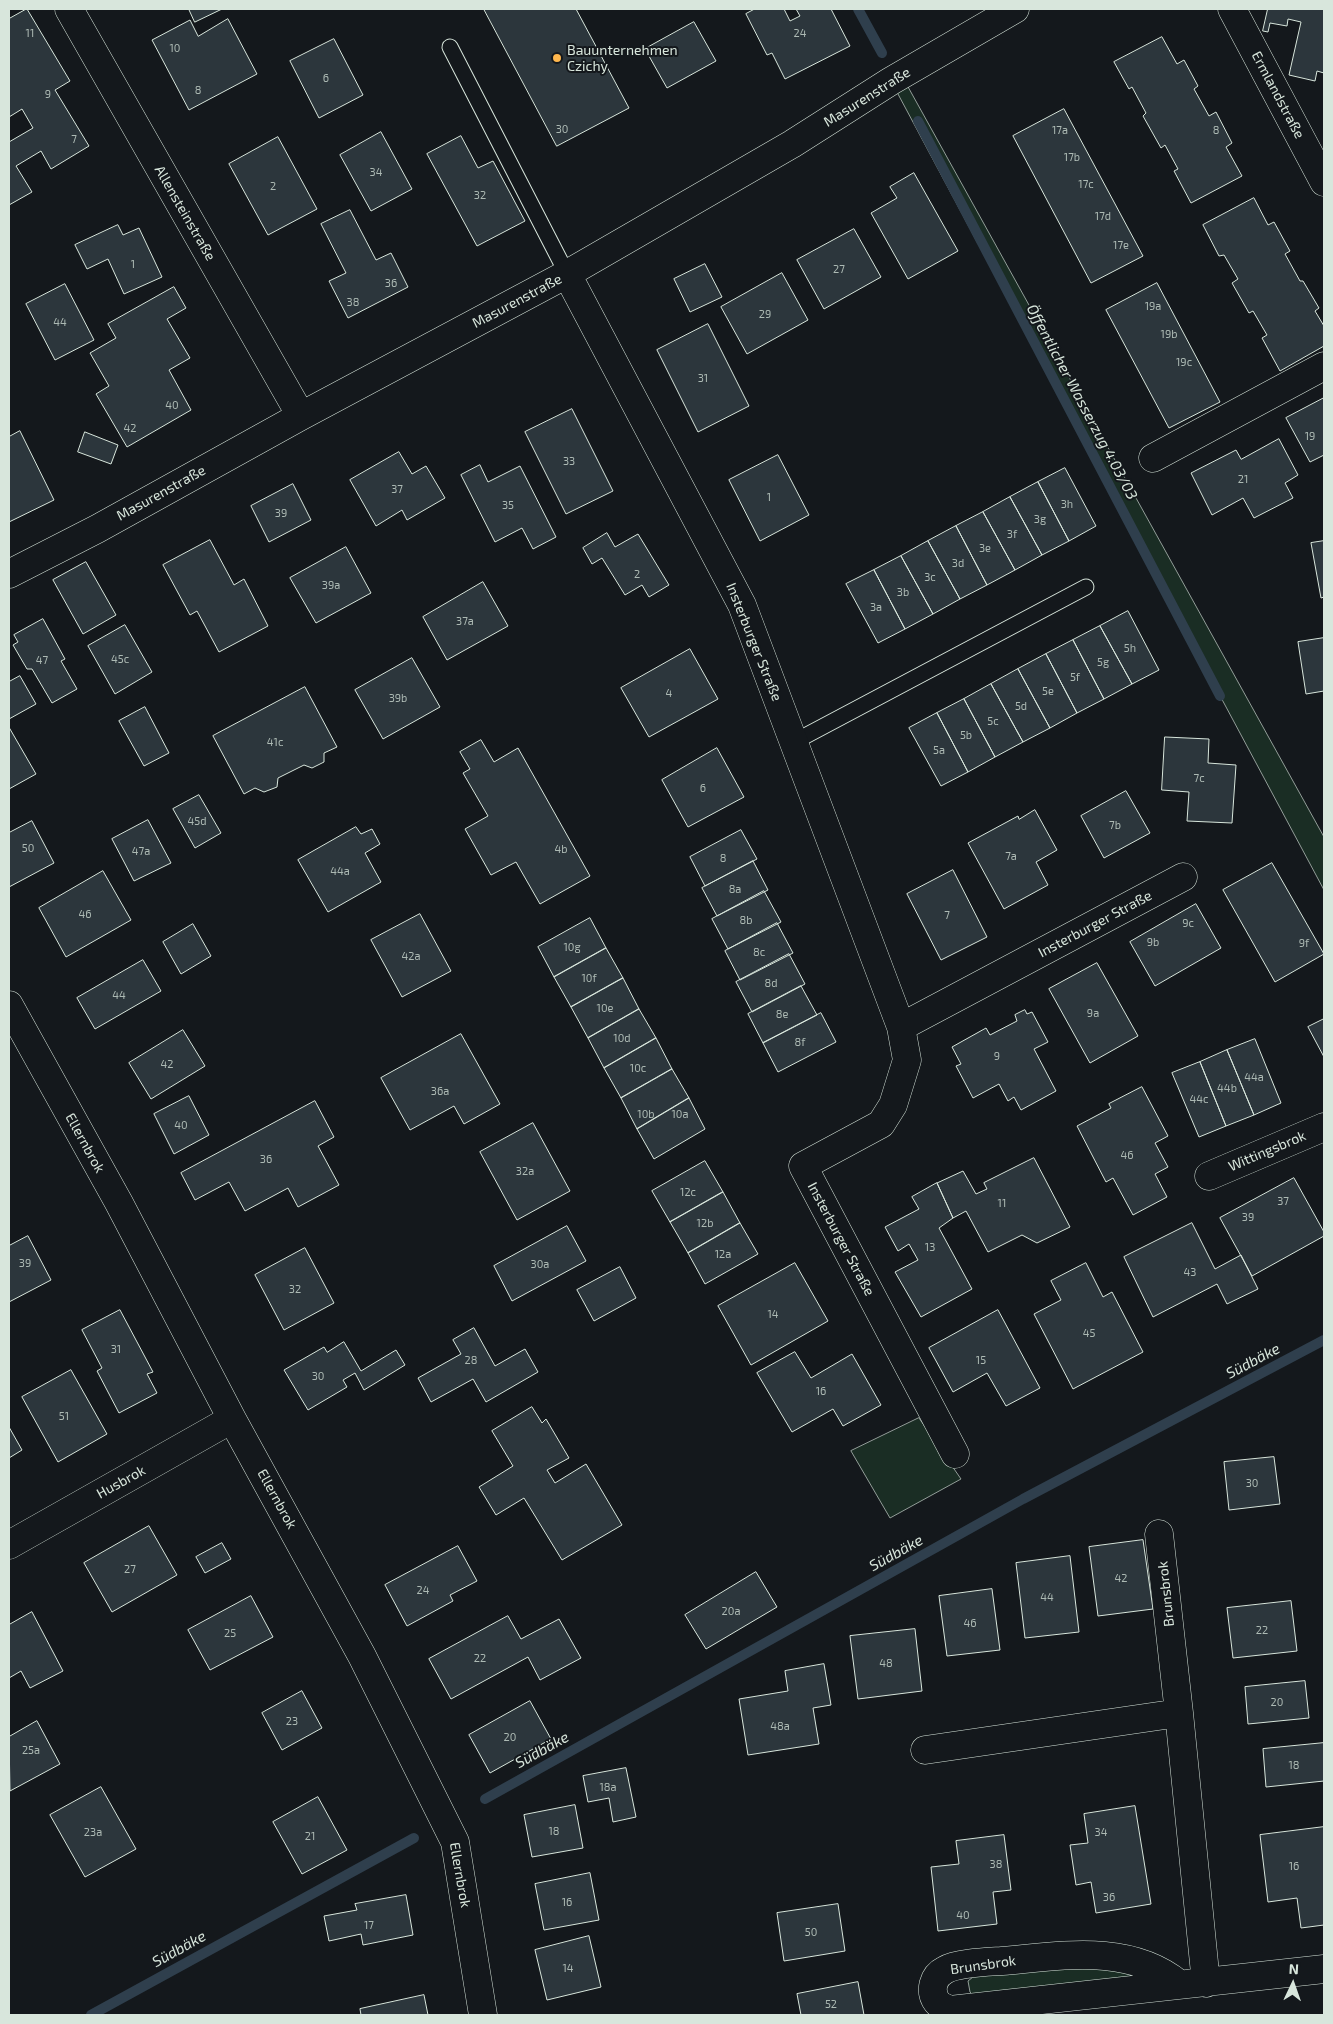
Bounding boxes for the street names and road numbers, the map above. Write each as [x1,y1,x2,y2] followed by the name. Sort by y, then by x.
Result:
[1248,48,1308,142] street label: Ermlandstraße
[821,64,913,130] street label: Masurenstraße
[151,162,219,264] street label: Allensteinstraße
[469,270,565,332] street label: Masurenstraße
[114,462,208,524] street label: Masurenstraße
[723,580,785,704] street label: Insterburger Straße
[1035,887,1155,961] street label: Insterburger Straße
[62,1110,108,1176] street label: Ellernbrok
[1226,1127,1308,1175] street label: Wittingsbrok
[804,1179,878,1299] street label: Insterburger Straße
[94,1462,148,1502] street label: Husbrok
[254,1466,300,1532] street label: Ellernbrok
[1154,1560,1178,1628] street label: Brunsbrok
[446,1841,474,1909] street label: Ellernbrok
[949,1952,1017,1978] street label: Brunsbrok

